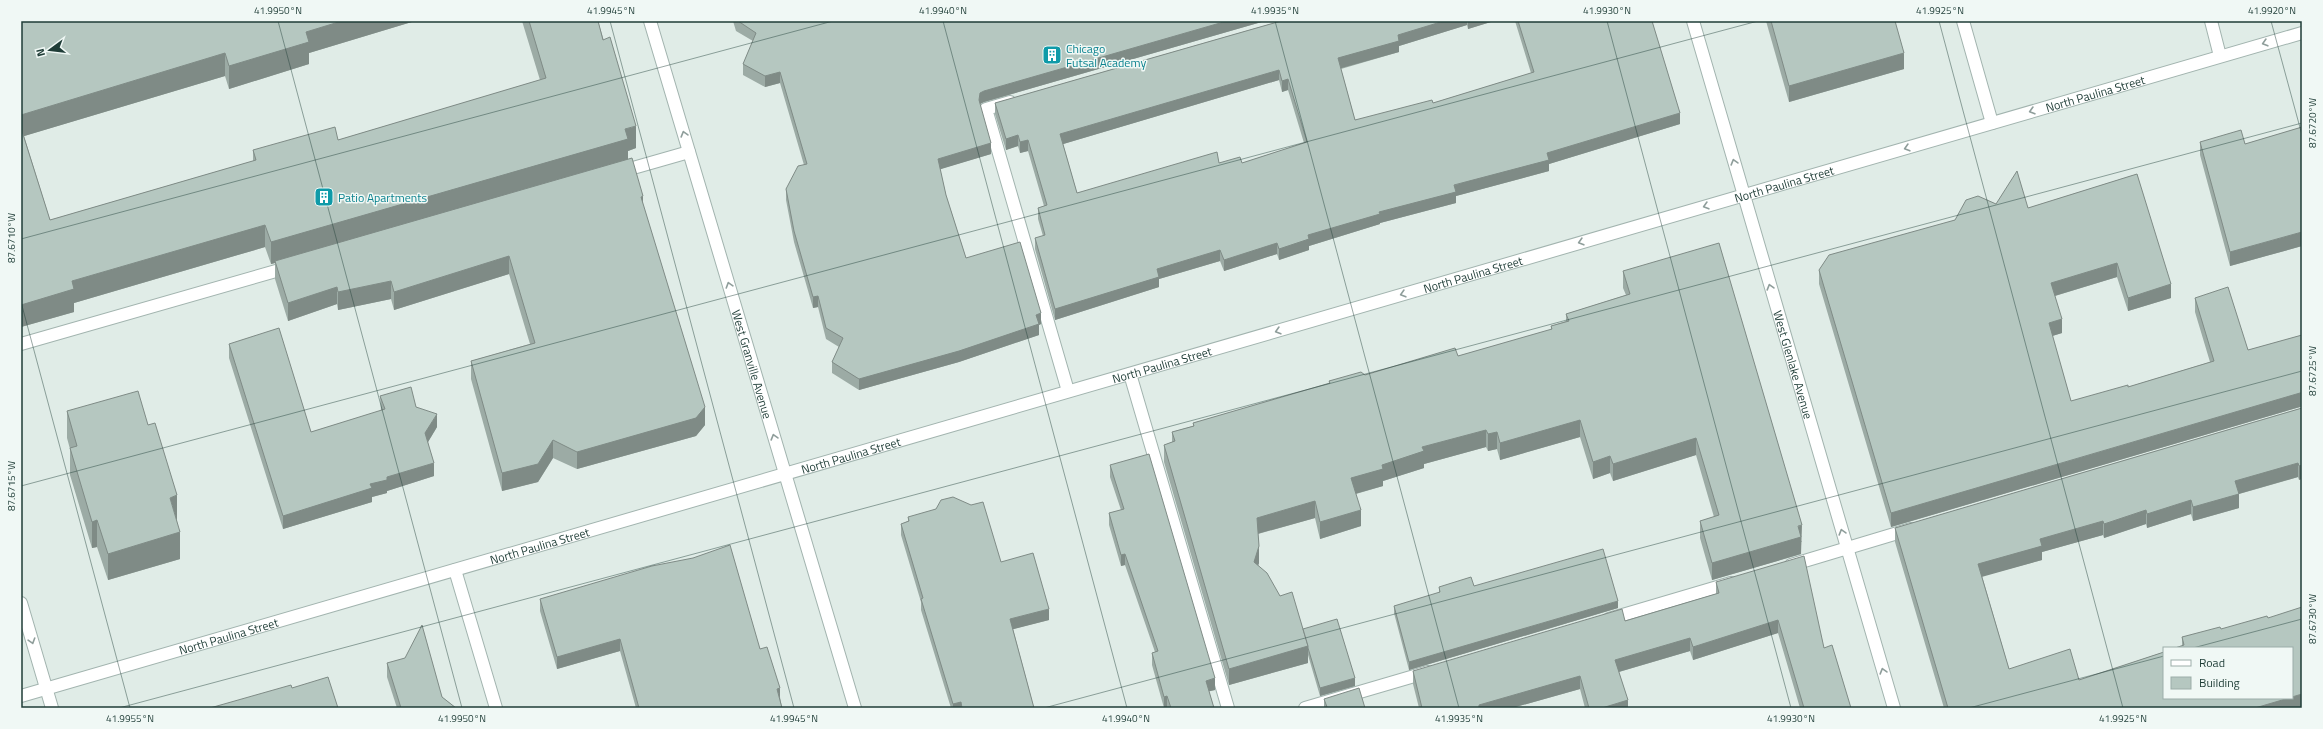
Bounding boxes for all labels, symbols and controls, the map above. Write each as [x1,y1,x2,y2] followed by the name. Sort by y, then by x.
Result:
[254,3,302,18] text: 41.9950°N
[587,3,635,18] text: 41.9945°N
[919,3,967,18] text: 41.9940°N
[1251,3,1299,18] text: 41.9935°N
[1583,3,1631,18] text: 41.9930°N
[1916,3,1964,18] text: 41.9925°N
[2248,3,2296,18] text: 41.9920°N
[30,30,70,70] north arrow
[2261,38,2268,47] one-way arrow
[1066,39,1146,72] place label: Chicago Futsal Academy
[1041,44,1063,66] building icon: Chicago Futsal Academy
[32,47,49,58] text: N
[2043,69,2148,117] street label: North Paulina Street
[2305,98,2320,148] text: 87.6720°W
[2029,106,2036,115] one-way arrow
[680,130,689,137] one-way arrow
[1904,143,1911,151] one-way arrow
[1730,159,1739,166] one-way arrow
[1732,160,1837,207] street label: North Paulina Street
[313,186,335,208] building icon: Patio Apartments
[338,188,427,207] place label: Patio Apartments
[1703,201,1710,210] one-way arrow
[4,213,19,263] text: 87.6710°W
[1578,237,1585,246] one-way arrow
[1421,250,1526,297] street label: North Paulina Street
[725,282,734,289] one-way arrow
[1766,283,1775,290] one-way arrow
[1399,289,1406,298] one-way arrow
[727,307,778,421] street label: West Granville Avenue
[1769,308,1818,421] street label: West Glenlake Avenue
[1274,326,1281,335] one-way arrow
[1110,341,1215,388] street label: North Paulina Street
[2305,346,2320,396] text: 87.6725°W
[799,431,903,478] street label: North Paulina Street
[770,433,779,440] one-way arrow
[4,461,19,511] text: 87.6715°W
[488,522,592,569] street label: North Paulina Street
[1838,529,1847,536] one-way arrow
[2305,594,2320,644] text: 87.6730°W
[176,612,281,659] street label: North Paulina Street
[27,637,36,644] one-way arrow
[2163,647,2293,699] legend
[2199,653,2225,672] text: Road
[1879,667,1888,674] one-way arrow
[2199,673,2240,692] text: Building
[106,711,154,726] text: 41.9955°N
[438,711,486,726] text: 41.9950°N
[770,711,818,726] text: 41.9945°N
[1102,711,1150,726] text: 41.9940°N
[1435,711,1483,726] text: 41.9935°N
[1767,711,1815,726] text: 41.9930°N
[2099,711,2147,726] text: 41.9925°N

